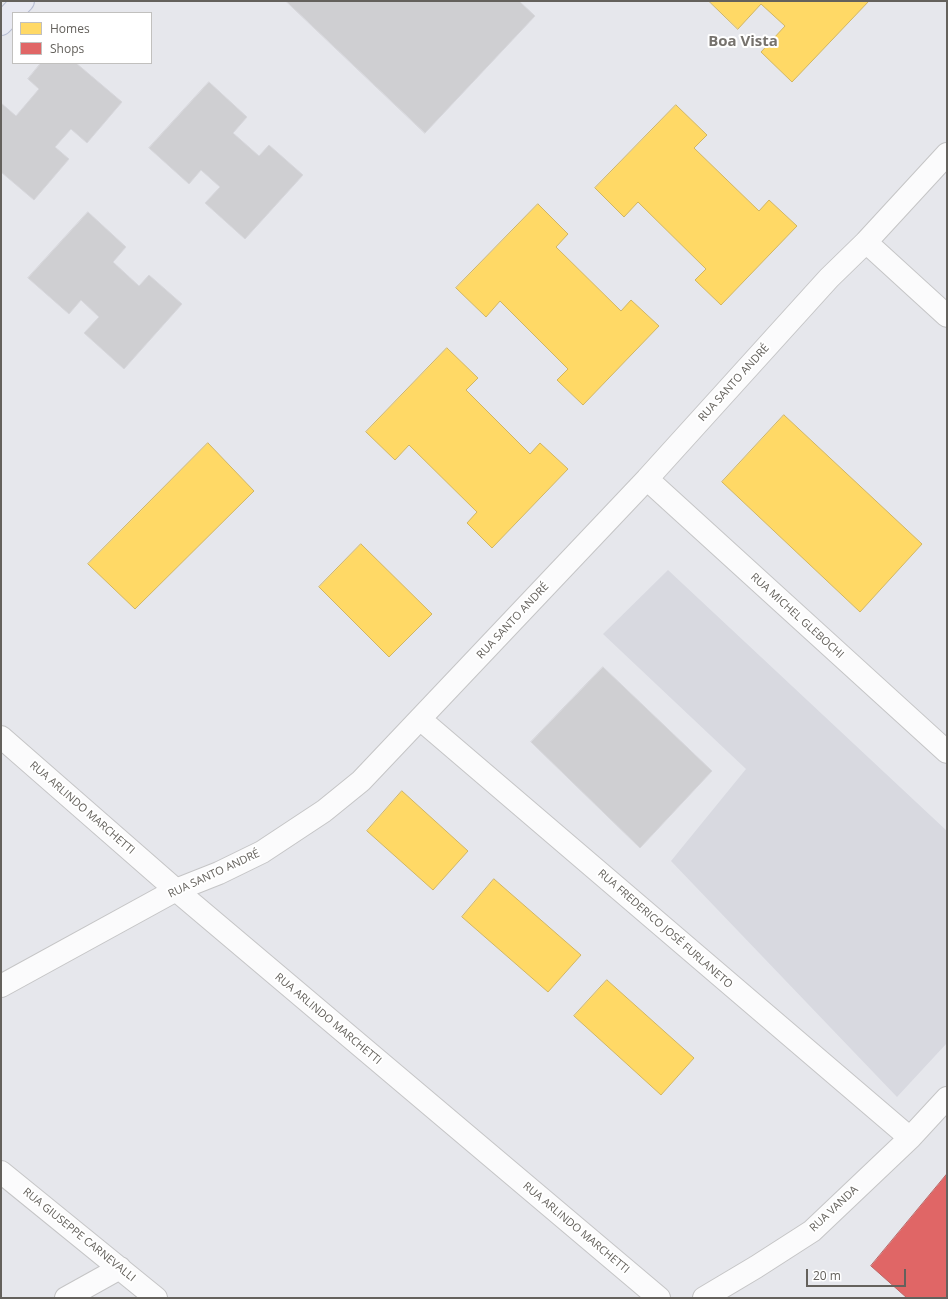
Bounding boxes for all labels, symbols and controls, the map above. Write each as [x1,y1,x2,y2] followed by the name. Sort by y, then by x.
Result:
[12,12,152,64] legend
[50,20,90,37] text: Homes
[708,33,778,51] district label: Boa Vista
[50,40,84,57] text: Shops
[696,342,772,424] street label: RUA SANTO ANDRÉ
[748,571,846,661] street label: RUA MICHEL GLEBOCHI
[474,580,552,662] street label: RUA SANTO ANDRÉ
[27,759,137,857] street label: RUA ARLINDO MARCHETTI
[166,847,262,901] street label: RUA SANTO ANDRÉ
[595,867,735,991] street label: RUA FREDERICO JOSÉ FURLANETO
[272,971,384,1067] street label: RUA ARLINDO MARCHETTI
[520,1180,632,1276] street label: RUA ARLINDO MARCHETTI
[807,1183,861,1235] street label: RUA VANDA
[20,1185,138,1285] street label: RUA GIUSEPPE CARNEVALLI
[808,1261,908,1287] scale bar
[813,1267,841,1284] text: 20 m

